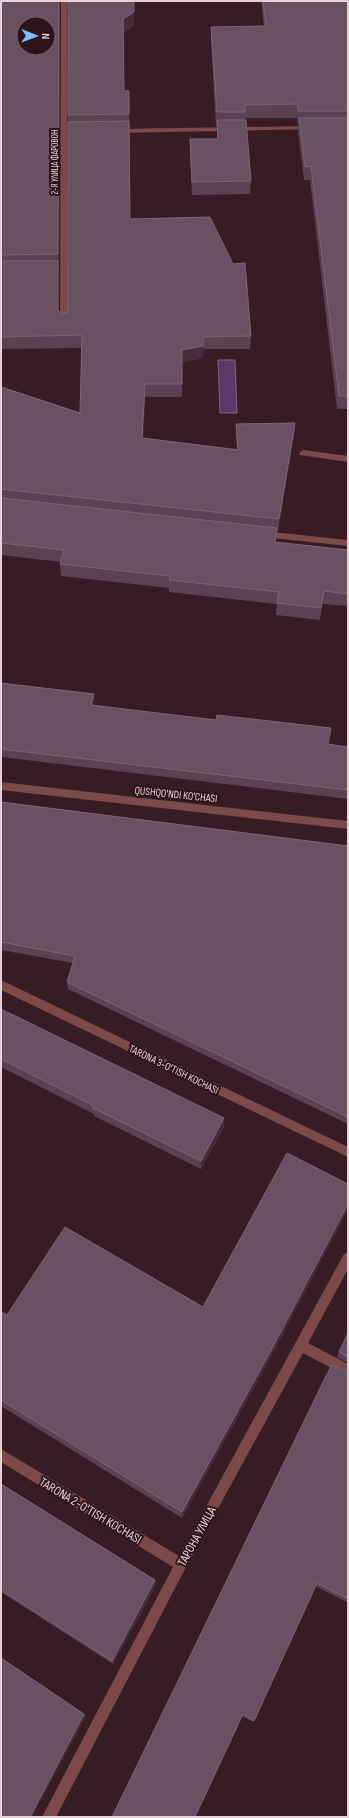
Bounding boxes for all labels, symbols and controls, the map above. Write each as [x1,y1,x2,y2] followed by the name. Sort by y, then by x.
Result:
[16,16,56,56] north arrow
[39,33,52,39] text: N
[50,129,61,195] street label: 2-Я УЛИЦА ФАРОВОН
[134,784,218,805] street label: QUSHQO'NDI KO'CHASI
[127,1042,221,1097] street label: TARONA 3-O'TISH KOCHASI
[36,1474,145,1548] street label: TARONA 2-O'TISH KOCHASI
[174,1503,220,1569] street label: ТАРОНА УЛИЦА

